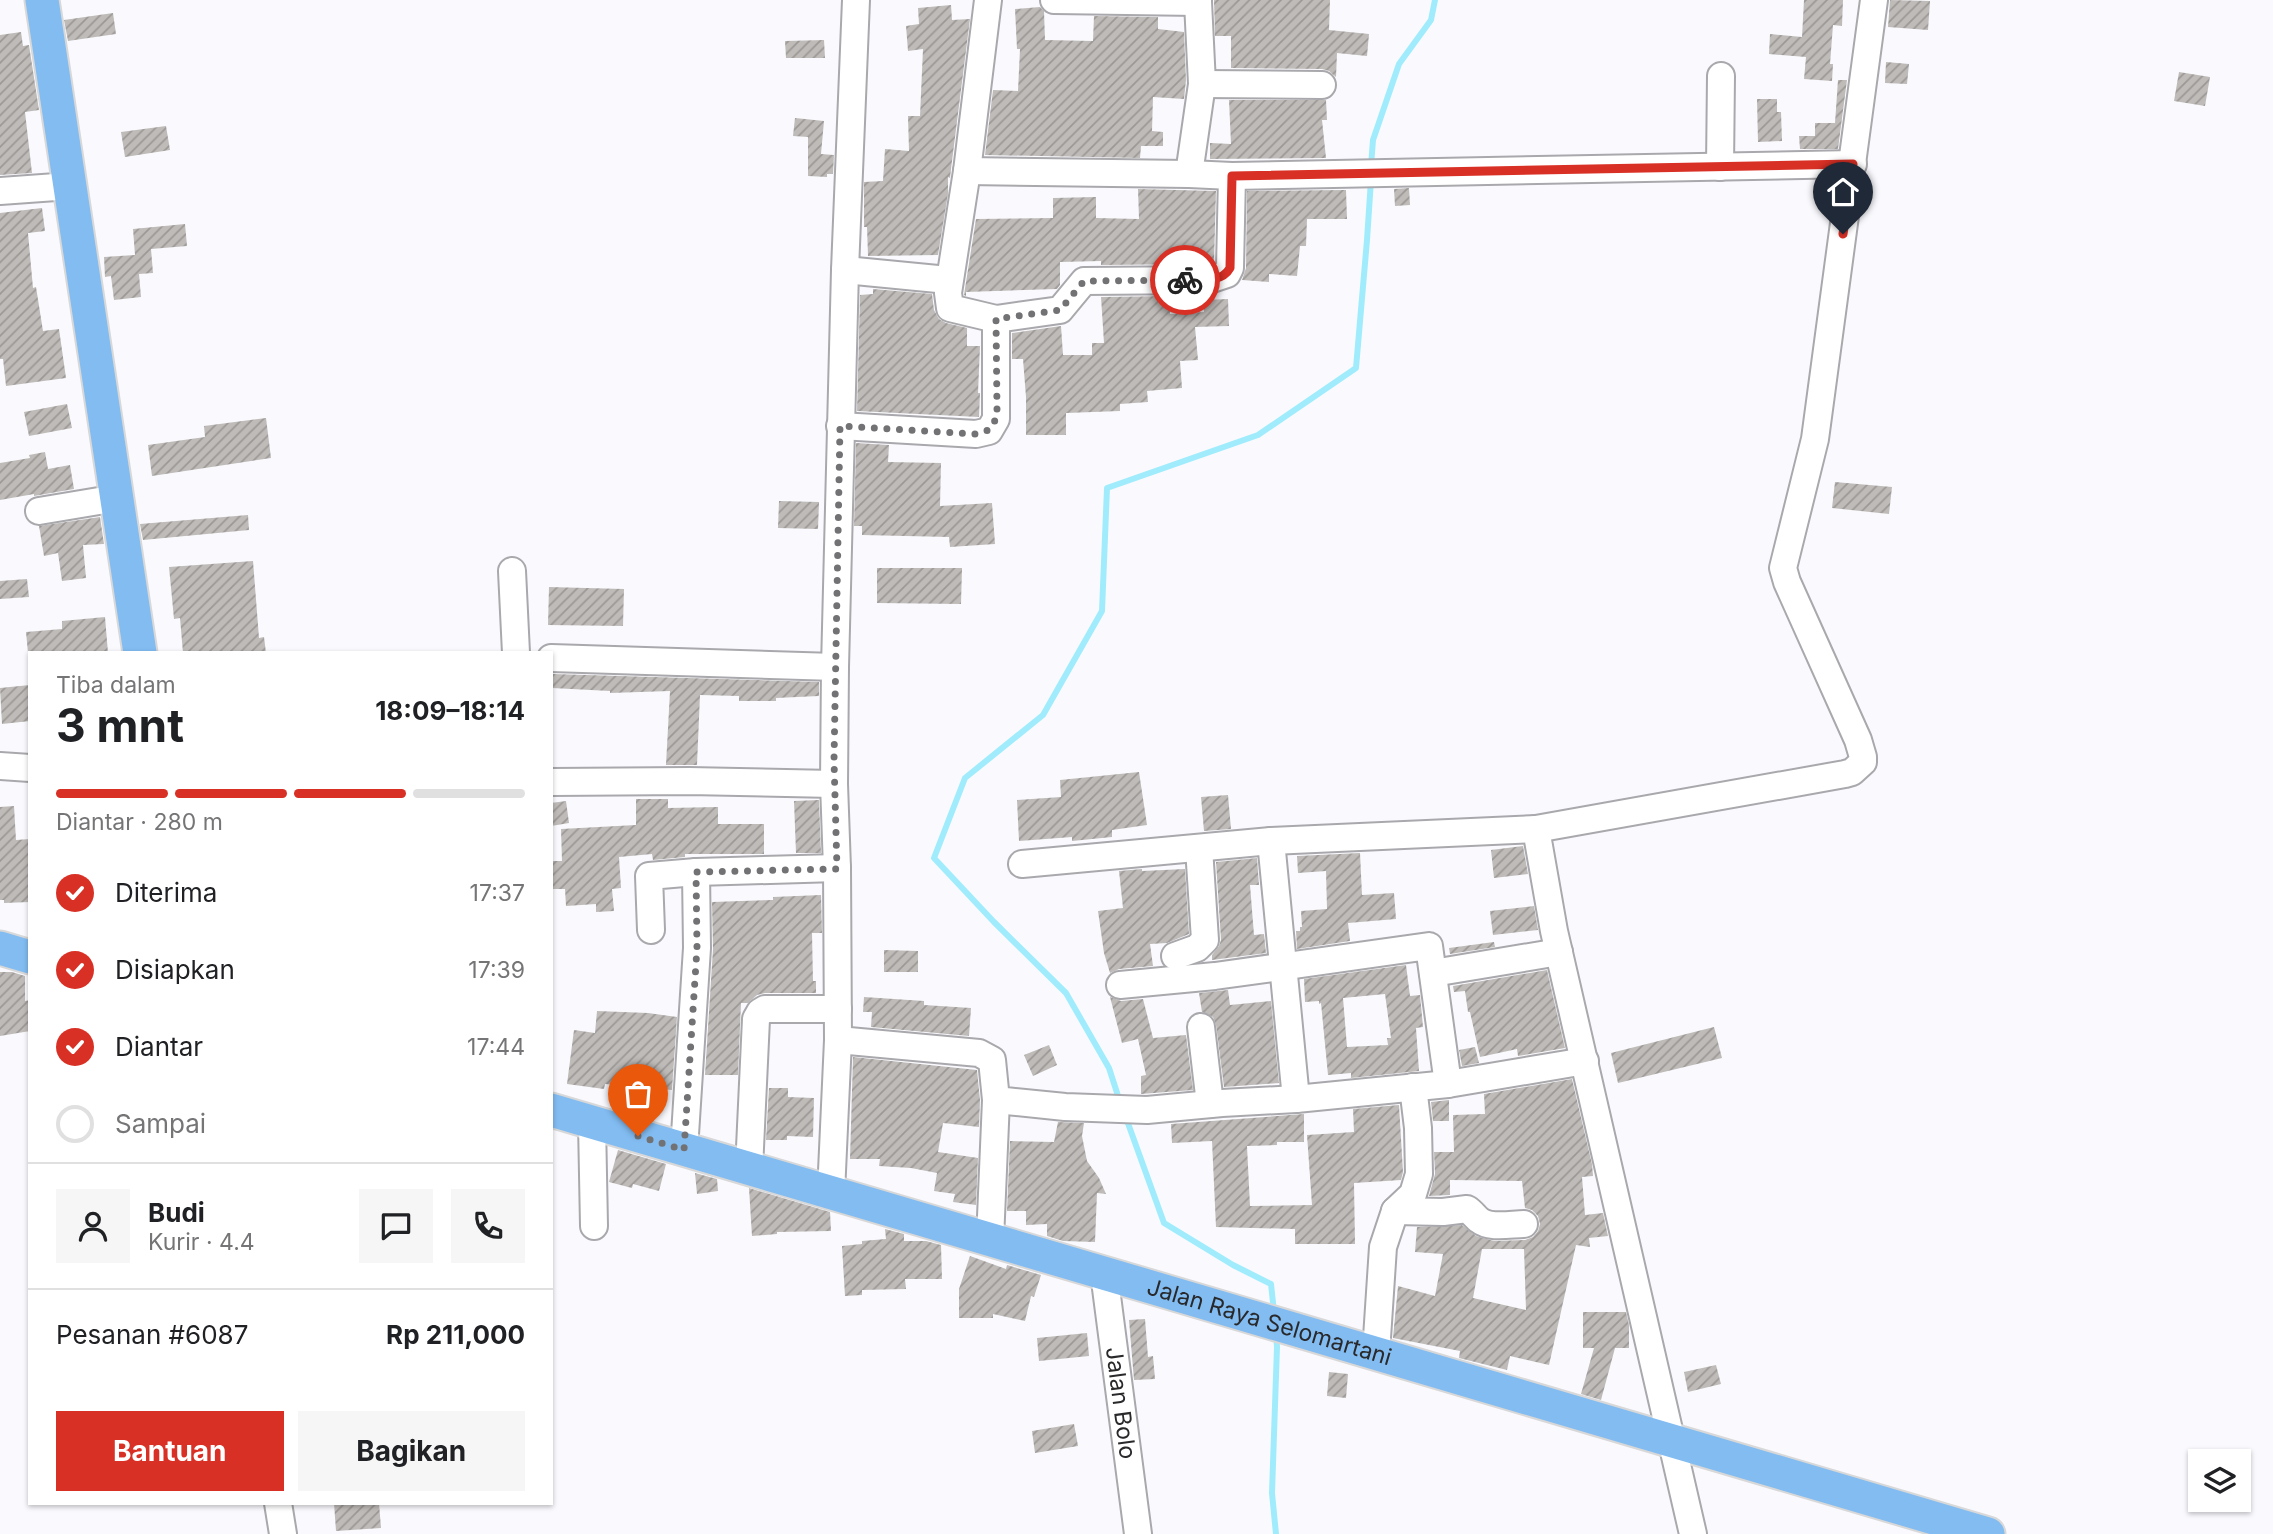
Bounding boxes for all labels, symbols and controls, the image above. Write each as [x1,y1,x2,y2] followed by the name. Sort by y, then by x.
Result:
[1813,162,1873,234] pin
[1824,173,1862,211] icon: home
[1150,245,1220,315] courier
[1166,261,1204,299] icon: bike
[56,671,176,699] text: Tiba dalam
[375,695,525,726] text: 18:09–18:14
[56,697,184,753] text: 3 mnt
[56,808,223,836] text: Diantar · 280 m
[56,874,94,912] icon: check
[115,877,217,908] text: Diterima
[470,879,525,907] text: 17:37
[56,951,94,989] icon: check
[115,954,235,985] text: Disiapkan
[468,956,525,984] text: 17:39
[56,1028,94,1066] icon: check
[115,1031,203,1062] text: Diantar
[467,1033,525,1061] text: 17:44
[608,1064,668,1136] pin
[619,1075,657,1113] icon: bag
[115,1108,206,1139] text: Sampai
[56,1189,130,1263] button: person
[359,1189,433,1263] button: chat
[451,1189,525,1263] button: phone
[148,1197,205,1228] text: Budi
[148,1228,255,1256] text: Kurir · 4.4
[1144,1273,1395,1371] street label: Jalan Raya Selomartani
[56,1319,248,1350] text: Pesanan #6087
[386,1319,525,1350] text: Rp 211,000
[1100,1345,1142,1461] street label: Jalan Bolo
[56,1411,284,1491] button: Bantuan
[298,1411,525,1491] button: Bagikan
[2188,1449,2251,1512] map controls
[2188,1449,2251,1512] button: layers

